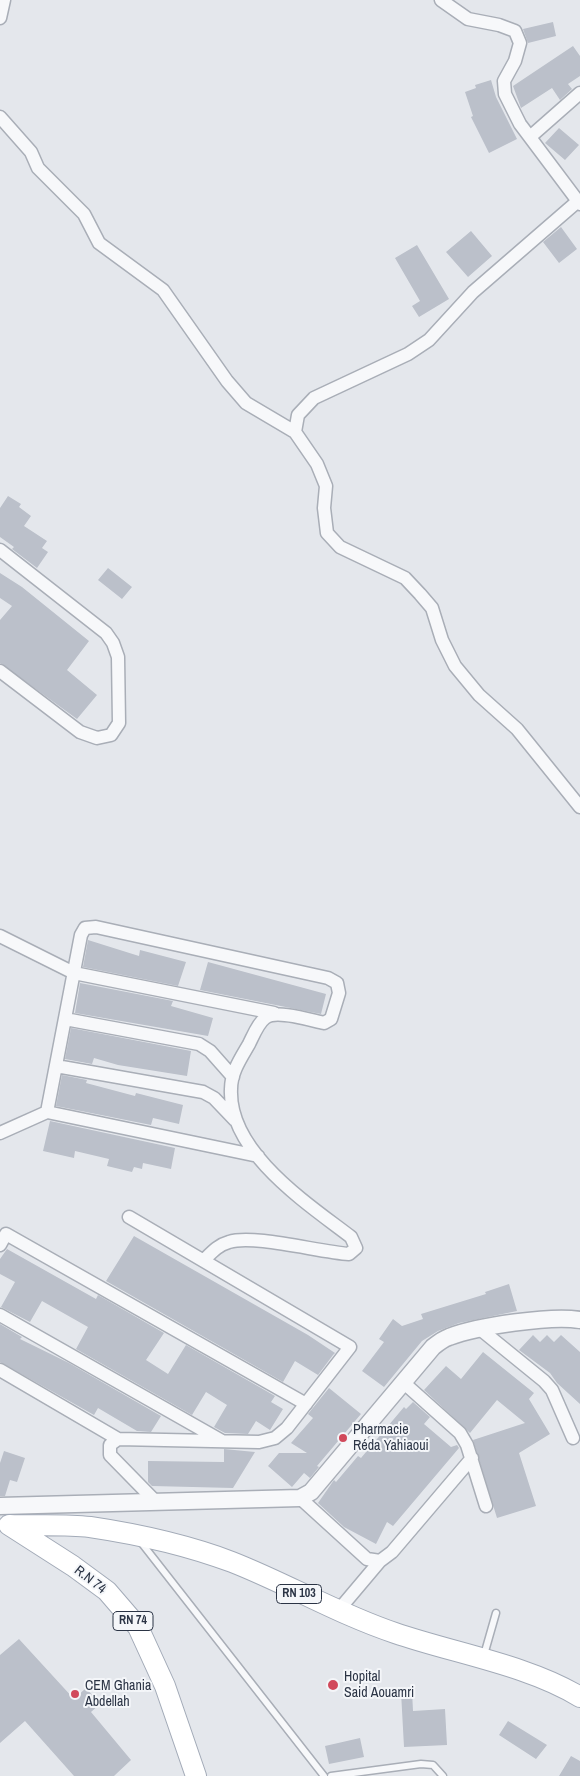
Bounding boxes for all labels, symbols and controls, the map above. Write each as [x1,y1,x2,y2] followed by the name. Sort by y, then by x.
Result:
[353,1422,429,1454] place label: Pharmacie Réda Yahiaoui
[337,1432,349,1444] marker: Pharmacie Réda Yahiaoui
[71,1562,109,1598] street label: R.N 74
[276,1585,322,1604] road number: RN 103
[113,1612,153,1630] road number: RN 74
[344,1669,414,1701] place label: Hopital Said Aouamri
[85,1678,151,1710] place label: CEM Ghania Abdellah
[326,1678,340,1692] marker: Hopital Said Aouamri
[69,1688,81,1700] marker: CEM Ghania Abdellah

